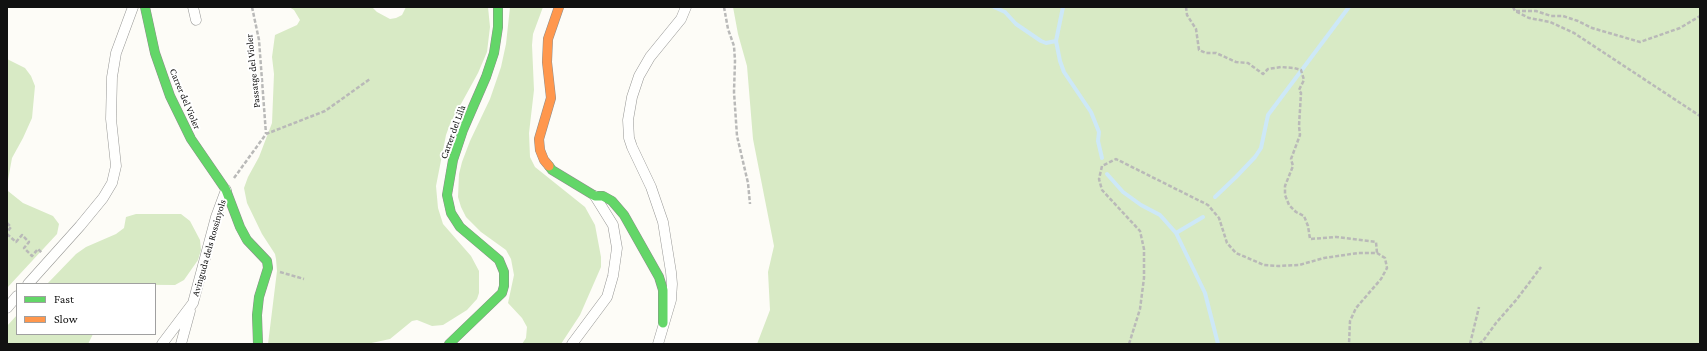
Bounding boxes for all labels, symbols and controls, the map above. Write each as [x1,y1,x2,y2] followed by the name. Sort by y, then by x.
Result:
[243,34,263,108] street label: Passatge del Violer
[167,67,203,131] street label: Carrer del Violer
[438,104,468,160] street label: Carrer del Lilà
[189,198,229,298] street label: Avinguda dels Rossinyols
[16,283,156,335] legend
[54,292,74,306] text: Fast
[54,312,78,326] text: Slow

